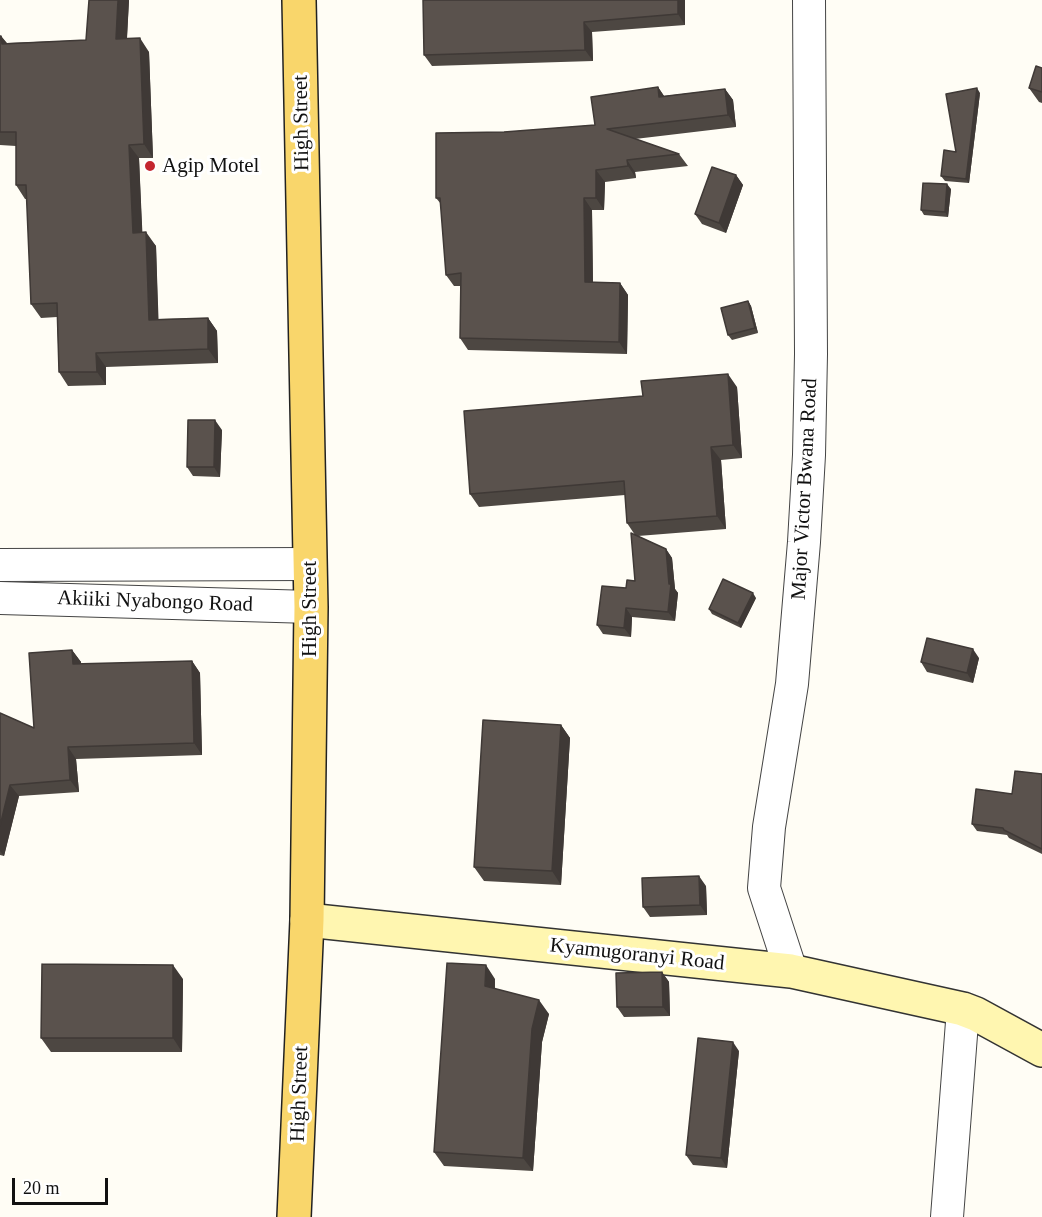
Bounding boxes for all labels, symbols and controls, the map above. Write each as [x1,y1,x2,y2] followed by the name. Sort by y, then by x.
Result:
[289,75,315,171] street label: High Street
[162,153,259,179] place label: Agip Motel
[143,159,157,173] marker: Agip Motel
[787,377,823,601] street label: Major Victor Bwana Road
[297,561,323,657] street label: High Street
[57,586,253,618] street label: Akiiki Nyabongo Road
[548,933,726,977] street label: Kyamugoranyi Road
[286,1045,314,1143] street label: High Street
[15,1166,111,1204] scale bar
[23,1178,60,1198] text: 20 m

